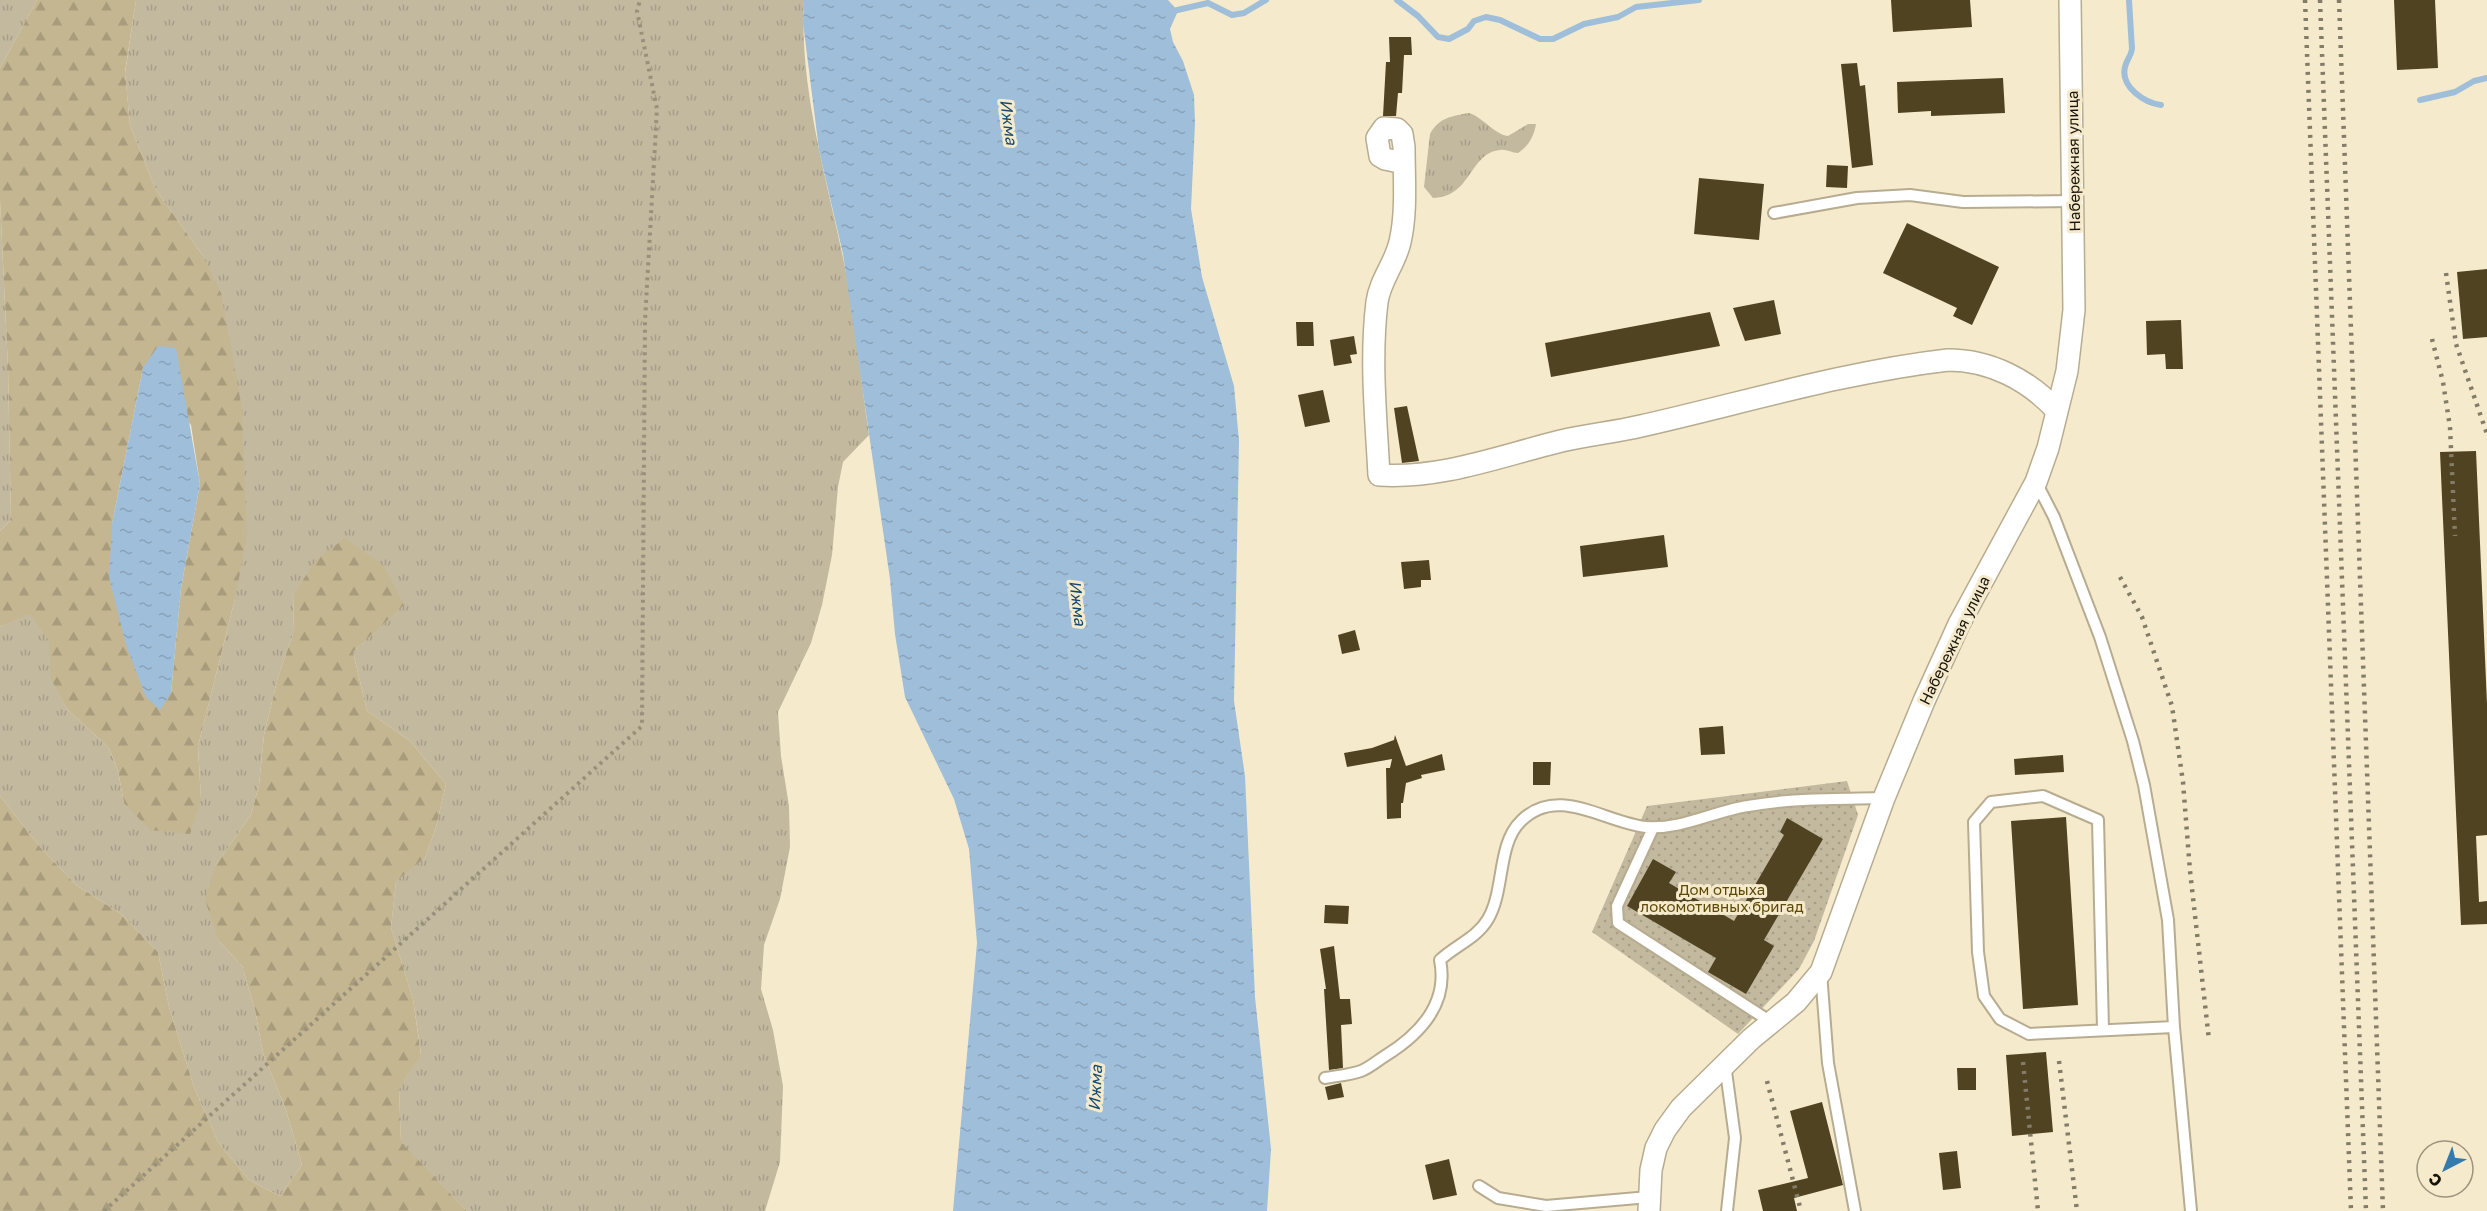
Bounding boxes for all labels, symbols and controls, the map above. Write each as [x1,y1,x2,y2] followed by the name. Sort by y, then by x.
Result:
[2063,90,2083,232] street label: Набережная улица
[996,98,1022,147] water label: Ижма
[1915,573,1993,707] street label: Набережная улица
[1065,579,1091,628] water label: Ижма
[1640,880,1804,915] park label: Дом отдыха локомотивных бригад
[1084,1064,1106,1111] water label: Ижма
[2415,1139,2475,1199] north arrow
[2424,1169,2446,1191] text: С

